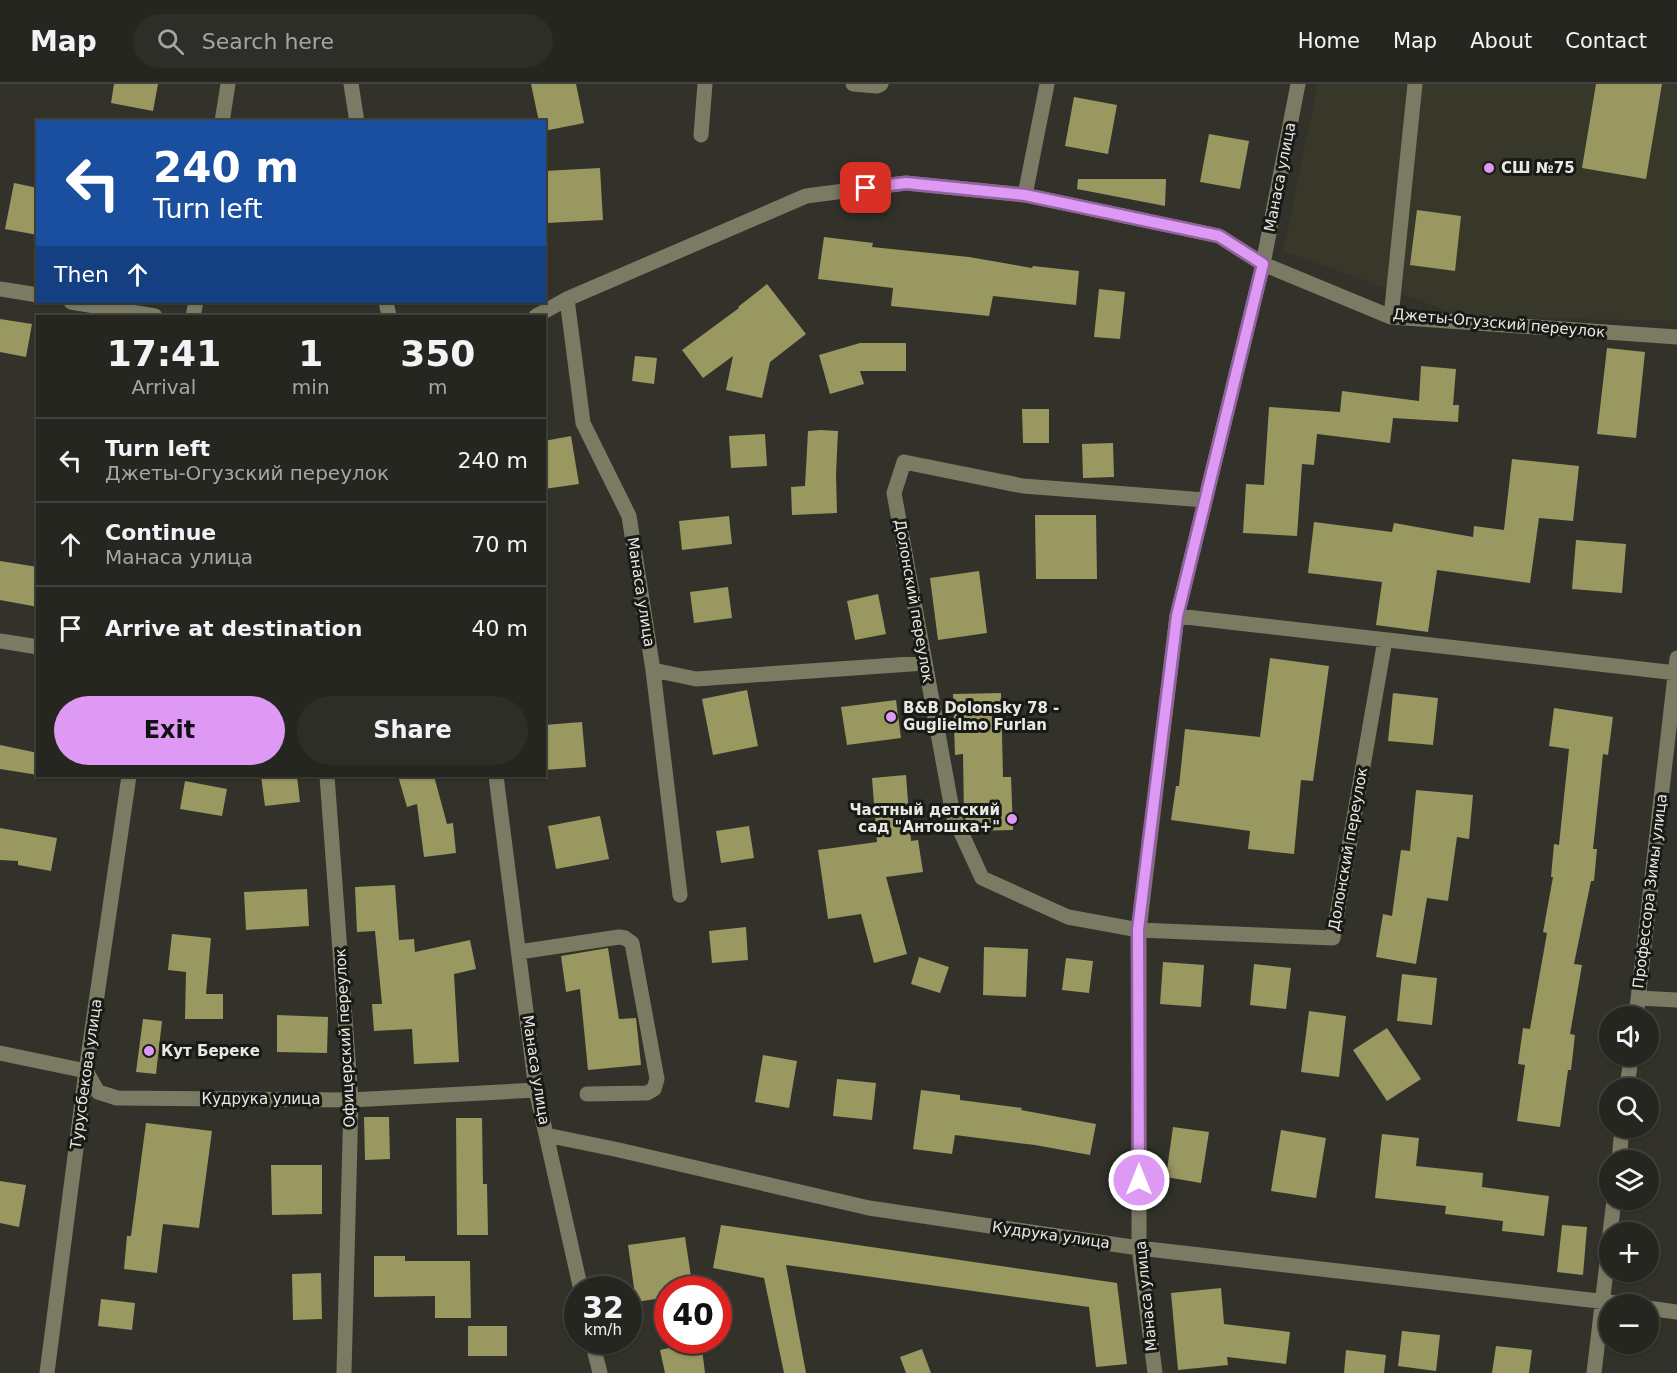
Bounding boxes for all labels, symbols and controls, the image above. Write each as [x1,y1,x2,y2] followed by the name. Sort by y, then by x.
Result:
[133,14,553,68] search box
[30,25,97,58] text: Map
[154,25,187,58] icon: search
[202,29,334,54] text: Search here
[1298,29,1360,53] text: Home
[1393,29,1437,53] text: Map
[1470,29,1532,53] text: About
[1565,29,1647,53] text: Contact
[1261,121,1299,233] street label: Манаса улица
[153,143,299,192] text: 240 m
[54,144,132,222] icon: left
[1501,159,1575,177] place label: СШ №75
[1482,161,1496,175] marker: СШ №75
[840,162,891,213] pin
[849,171,882,204] icon: arrive
[153,193,263,224] text: Turn left
[121,258,154,291] icon: ahead
[54,262,109,287] text: Then
[1392,305,1606,341] street label: Джеты-Огузский переулок
[107,333,221,374] text: 17:41
[298,333,323,374] text: 1
[400,333,475,374] text: 350
[131,375,196,399] text: Arrival
[292,375,330,399] text: min
[428,375,448,399] text: m
[105,436,210,461] text: Turn left
[54,444,87,477] icon: left
[458,448,528,473] text: 240 m
[105,461,389,485] text: Джеты-Огузский переулок
[891,518,937,684] street label: Долонский переулок
[105,520,216,545] text: Continue
[54,528,87,561] icon: ahead
[472,532,528,557] text: 70 m
[623,536,659,648] street label: Манаса улица
[105,545,253,569] text: Манаса улица
[54,612,87,645] icon: arrive
[105,616,362,641] text: Arrive at destination
[472,616,528,641] text: 40 m
[54,696,285,765] button: Exit
[297,696,528,765] button: Share
[903,699,1059,734] place label: B&B Dolonsky 78 - Guglielmo Furlan
[884,710,898,724] marker: B&B Dolonsky 78 - Guglielmo Furlan
[1325,766,1371,932] street label: Долонский переулок
[1629,793,1671,989] street label: Профессора Зимы улица
[849,801,1000,836] place label: Частный детский сад "Антошка+"
[1005,812,1019,826] marker: Частный детский сад "Антошка+"
[331,948,359,1128] street label: Офицерский переулок
[66,998,105,1151] street label: Турусбекова улица
[1599,1006,1659,1354] map controls
[1599,1006,1659,1066] button: sound
[518,1014,554,1126] street label: Манаса улица
[161,1042,260,1060] place label: Кут Береке
[142,1044,156,1058] marker: Кут Береке
[1599,1078,1659,1138] button: search
[202,1090,320,1108] street label: Кудрука улица
[1107,1148,1171,1212] position arrow
[1599,1150,1659,1210] button: layers
[991,1218,1111,1252] street label: Кудрука улица
[1599,1222,1659,1282] button: +
[1131,1240,1161,1352] street label: Манаса улица
[654,1276,732,1354] speed limit sign: 40
[582,1290,624,1325] text: 32
[1599,1294,1659,1354] button: −
[584,1321,622,1339] text: km/h

